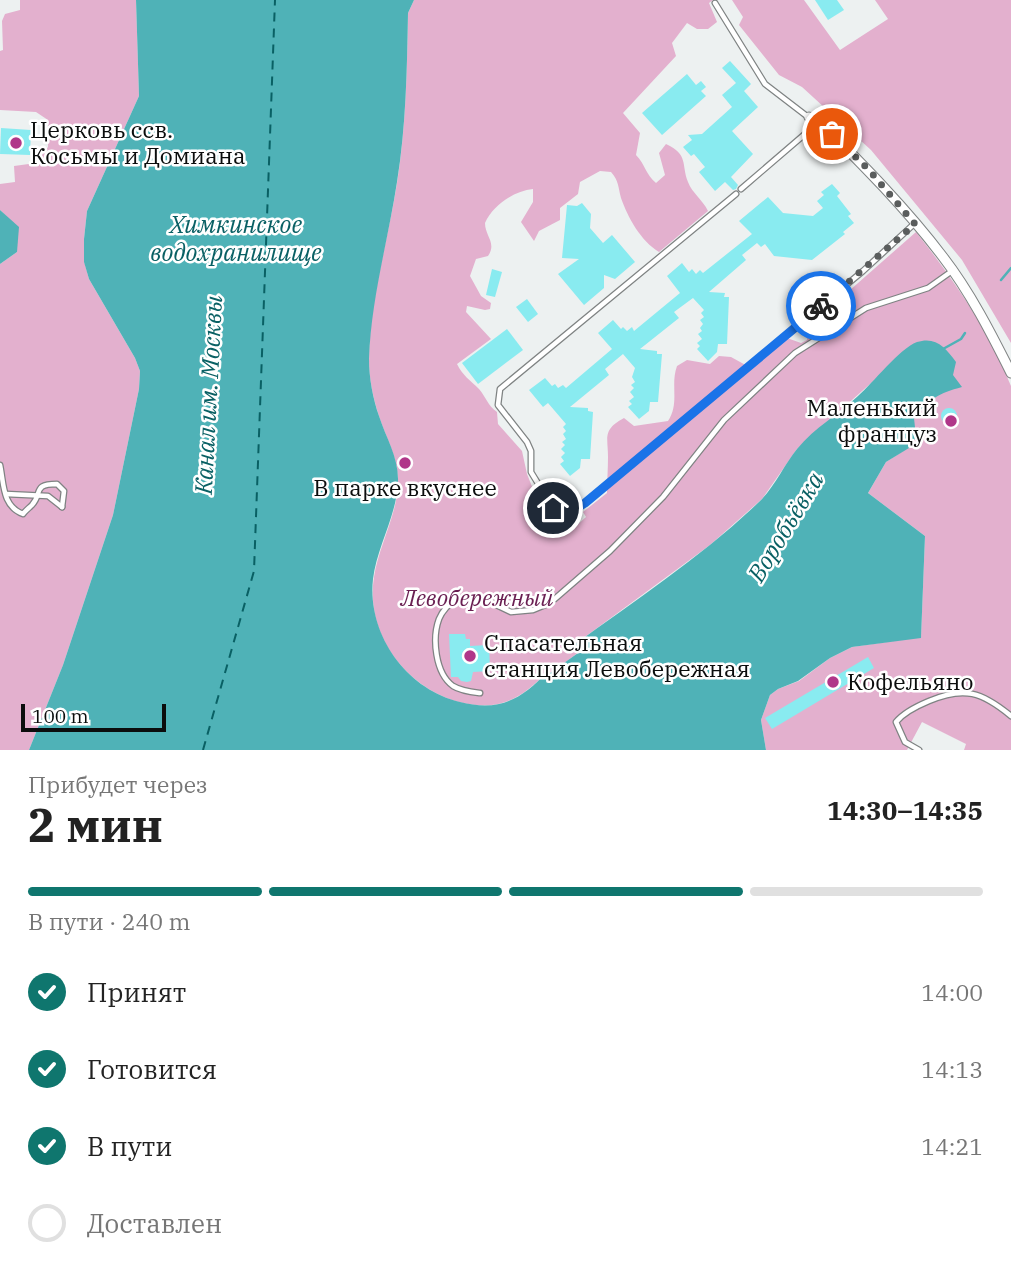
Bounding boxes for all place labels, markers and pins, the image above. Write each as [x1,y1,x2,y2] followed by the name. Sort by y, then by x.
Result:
[802,104,862,164] pin
[30,114,246,170] place label: Церковь ссв. Косьмы и Домиана
[8,135,24,151] marker: Церковь ссв. Косьмы и Домиана
[807,392,937,448] place label: Маленький француз
[943,413,959,429] marker: Маленький француз
[397,455,413,471] marker: В парке вкуснее
[313,472,497,502] place label: В парке вкуснее
[523,478,583,538] pin
[484,627,750,683] place label: Спасательная станция Левобережная
[462,648,478,664] marker: Спасательная станция Левобережная
[847,666,974,696] place label: Кофельяно
[825,674,841,690] marker: Кофельяно

